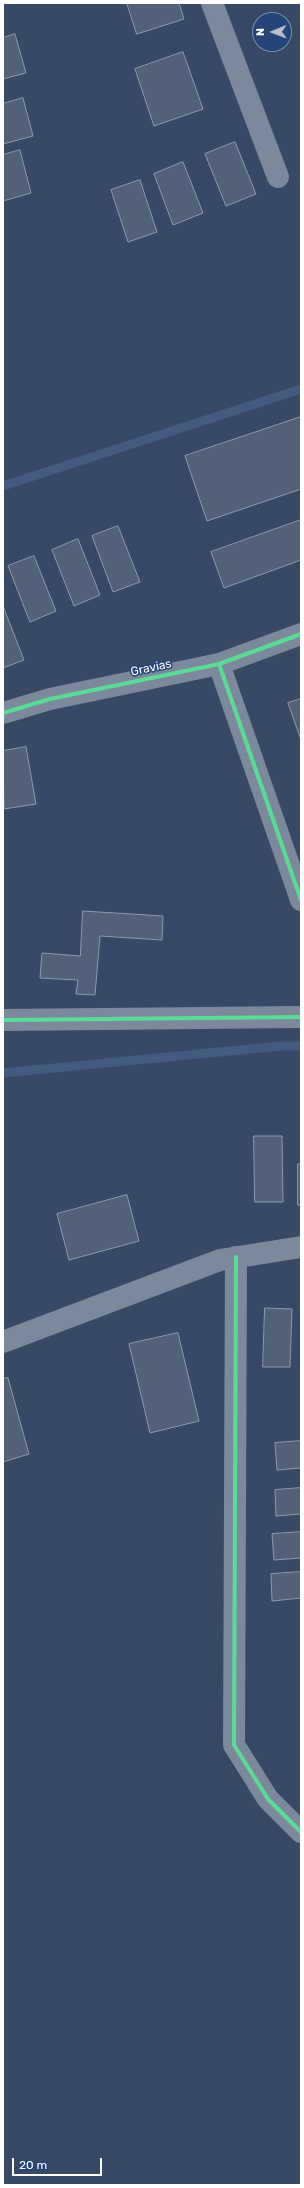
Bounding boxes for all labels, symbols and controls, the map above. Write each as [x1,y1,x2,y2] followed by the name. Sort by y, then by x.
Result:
[252,12,292,52] north arrow
[254,28,267,36] text: N
[129,657,173,679] street label: Gravias
[14,2150,104,2176] scale bar
[19,2158,47,2172] text: 20 m

